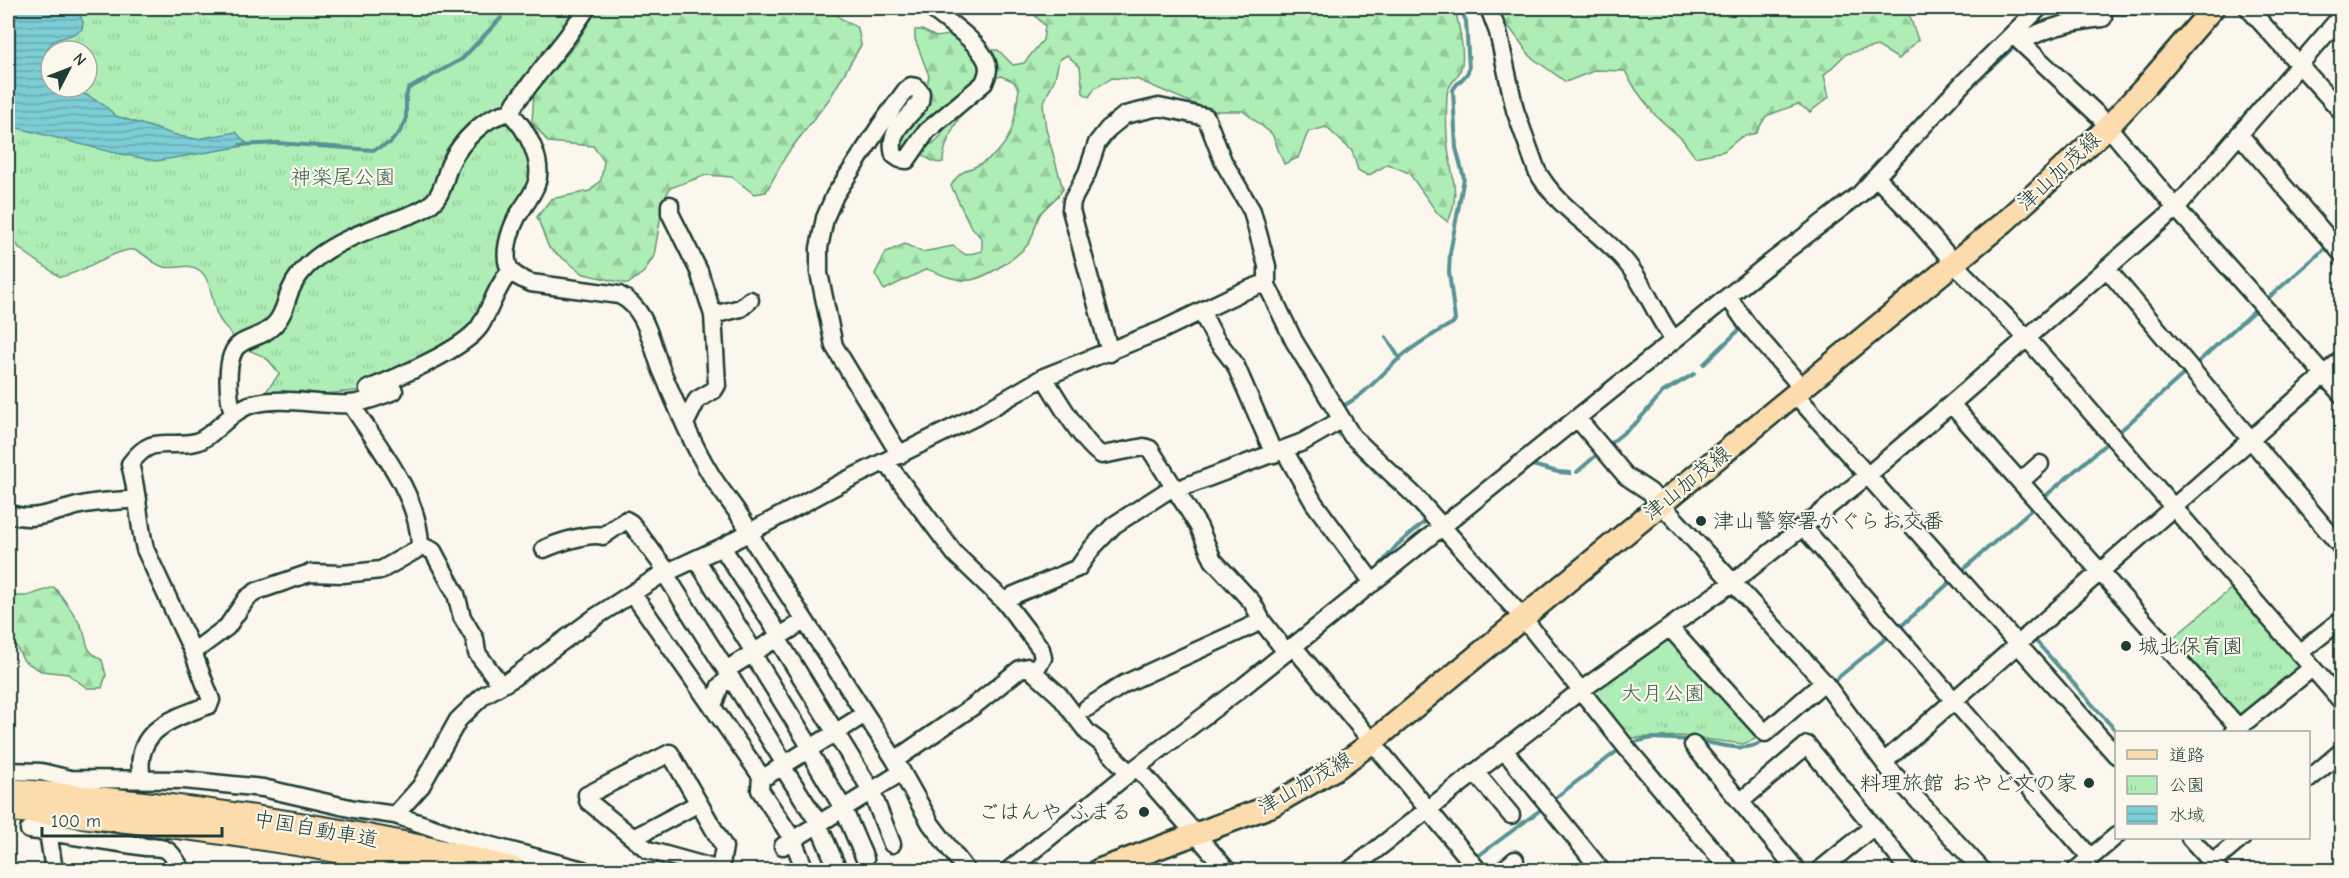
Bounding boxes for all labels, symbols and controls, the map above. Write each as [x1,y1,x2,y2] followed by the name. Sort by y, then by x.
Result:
[39,39,99,99] north arrow
[69,50,90,70] text: N
[2012,126,2106,216] street label: 津山加茂線
[291,165,396,189] park label: 神楽尾公園
[1639,441,1735,525] street label: 津山加茂線
[1713,509,1944,533] place label: 津山警察署かぐらお交番
[1694,514,1708,528] marker: 津山警察署かぐらお交番
[2138,634,2243,658] place label: 城北保育園
[2119,639,2133,653] marker: 城北保育園
[1621,681,1705,705] park label: 大月公園
[2115,731,2310,839] legend
[2169,745,2205,766] text: 道路
[1254,746,1356,820] street label: 津山加茂線
[1860,771,2077,795] place label: 料理旅館 おやど文の家
[2169,775,2205,796] text: 公園
[2082,776,2096,790] marker: 料理旅館 おやど文の家
[42,800,222,838] scale bar
[978,800,1132,824] place label: ごはんや ふまる
[1137,805,1151,819] marker: ごはんや ふまる
[2169,805,2205,826] text: 水域
[252,806,380,852] street label: 中国自動車道
[51,811,101,832] text: 100 m

